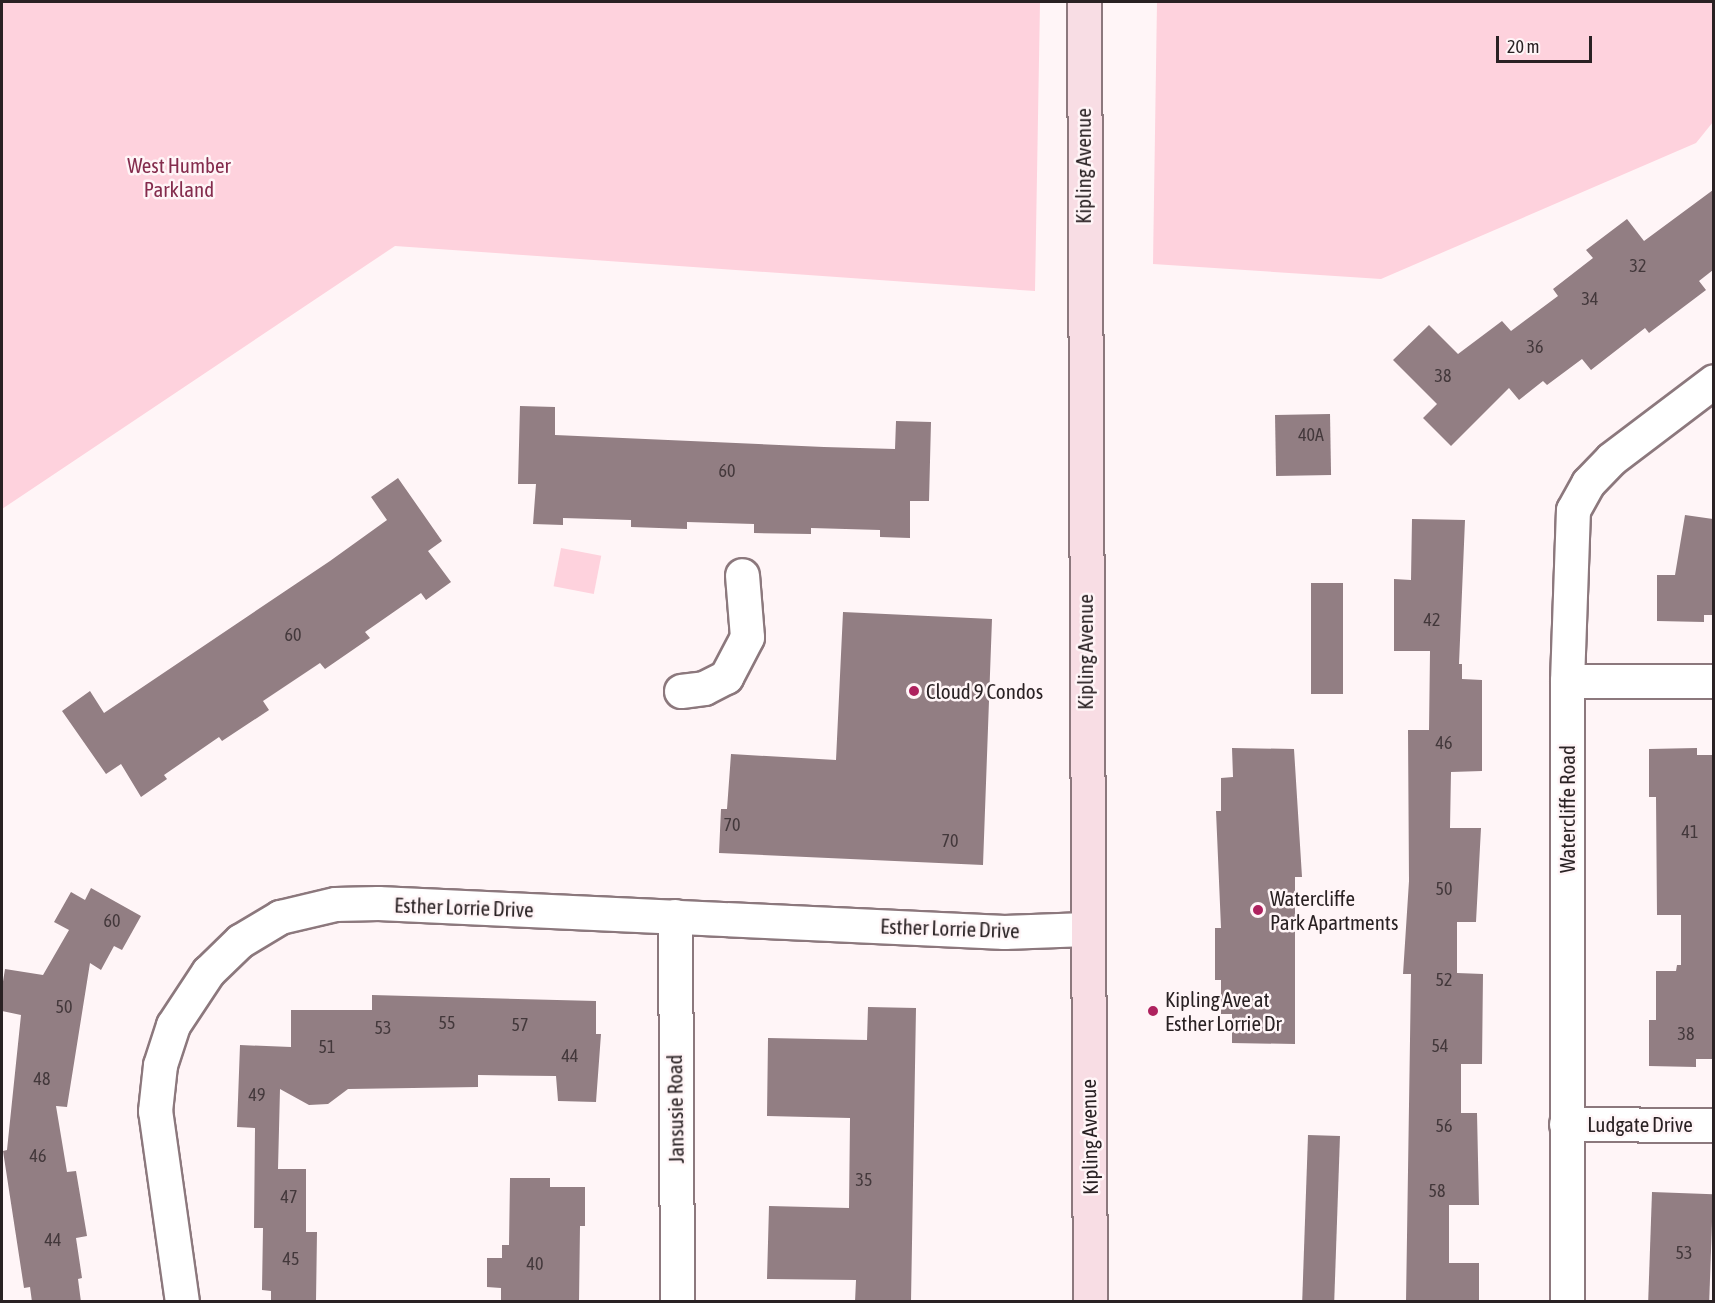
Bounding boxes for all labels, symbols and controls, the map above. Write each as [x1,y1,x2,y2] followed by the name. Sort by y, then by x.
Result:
[1499,24,1595,62] scale bar
[1507,36,1539,57] text: 20 m
[1070,108,1096,224] street label: Kipling Avenue
[127,152,231,202] park label: West Humber Parkland
[1630,255,1646,277] house number: 32
[1582,288,1598,310] house number: 34
[1527,336,1543,358] house number: 36
[1435,365,1451,387] house number: 38
[1298,424,1324,446] house number: 40A
[719,460,735,482] house number: 60
[1072,594,1098,710] street label: Kipling Avenue
[1424,609,1440,631] house number: 42
[285,624,301,646] house number: 60
[926,678,1043,704] place label: Cloud 9 Condos
[907,684,921,698] marker: Cloud 9 Condos
[1436,732,1452,754] house number: 46
[1554,745,1580,873] street label: Watercliffe Road
[724,814,740,836] house number: 70
[1682,821,1698,843] house number: 41
[942,830,958,852] house number: 70
[1436,878,1452,900] house number: 50
[1270,885,1398,935] place label: Watercliffe Park Apartments
[394,892,534,922] street label: Esther Lorrie Drive
[1251,903,1265,917] marker: Watercliffe Park Apartments
[104,910,120,932] house number: 60
[880,913,1020,943] street label: Esther Lorrie Drive
[1436,969,1452,991] house number: 52
[1165,986,1282,1036] place label: Kipling Ave at Esther Lorrie Dr
[56,996,72,1018] house number: 50
[1146,1004,1160,1018] marker: Kipling Ave at Esther Lorrie Dr
[439,1012,455,1034] house number: 55
[512,1014,528,1036] house number: 57
[375,1017,391,1039] house number: 53
[1678,1023,1694,1045] house number: 38
[1432,1035,1448,1057] house number: 54
[319,1036,335,1058] house number: 51
[562,1045,578,1067] house number: 44
[661,1054,689,1164] street label: Jansusie Road
[34,1068,50,1090] house number: 48
[1075,1079,1103,1195] street label: Kipling Avenue
[249,1084,265,1106] house number: 49
[1587,1111,1693,1137] street label: Ludgate Drive
[1436,1115,1452,1137] house number: 56
[30,1145,46,1167] house number: 46
[856,1169,872,1191] house number: 35
[1429,1180,1445,1202] house number: 58
[281,1186,297,1208] house number: 47
[45,1229,61,1251] house number: 44
[1676,1242,1692,1264] house number: 53
[283,1248,299,1270] house number: 45
[527,1253,543,1275] house number: 40

